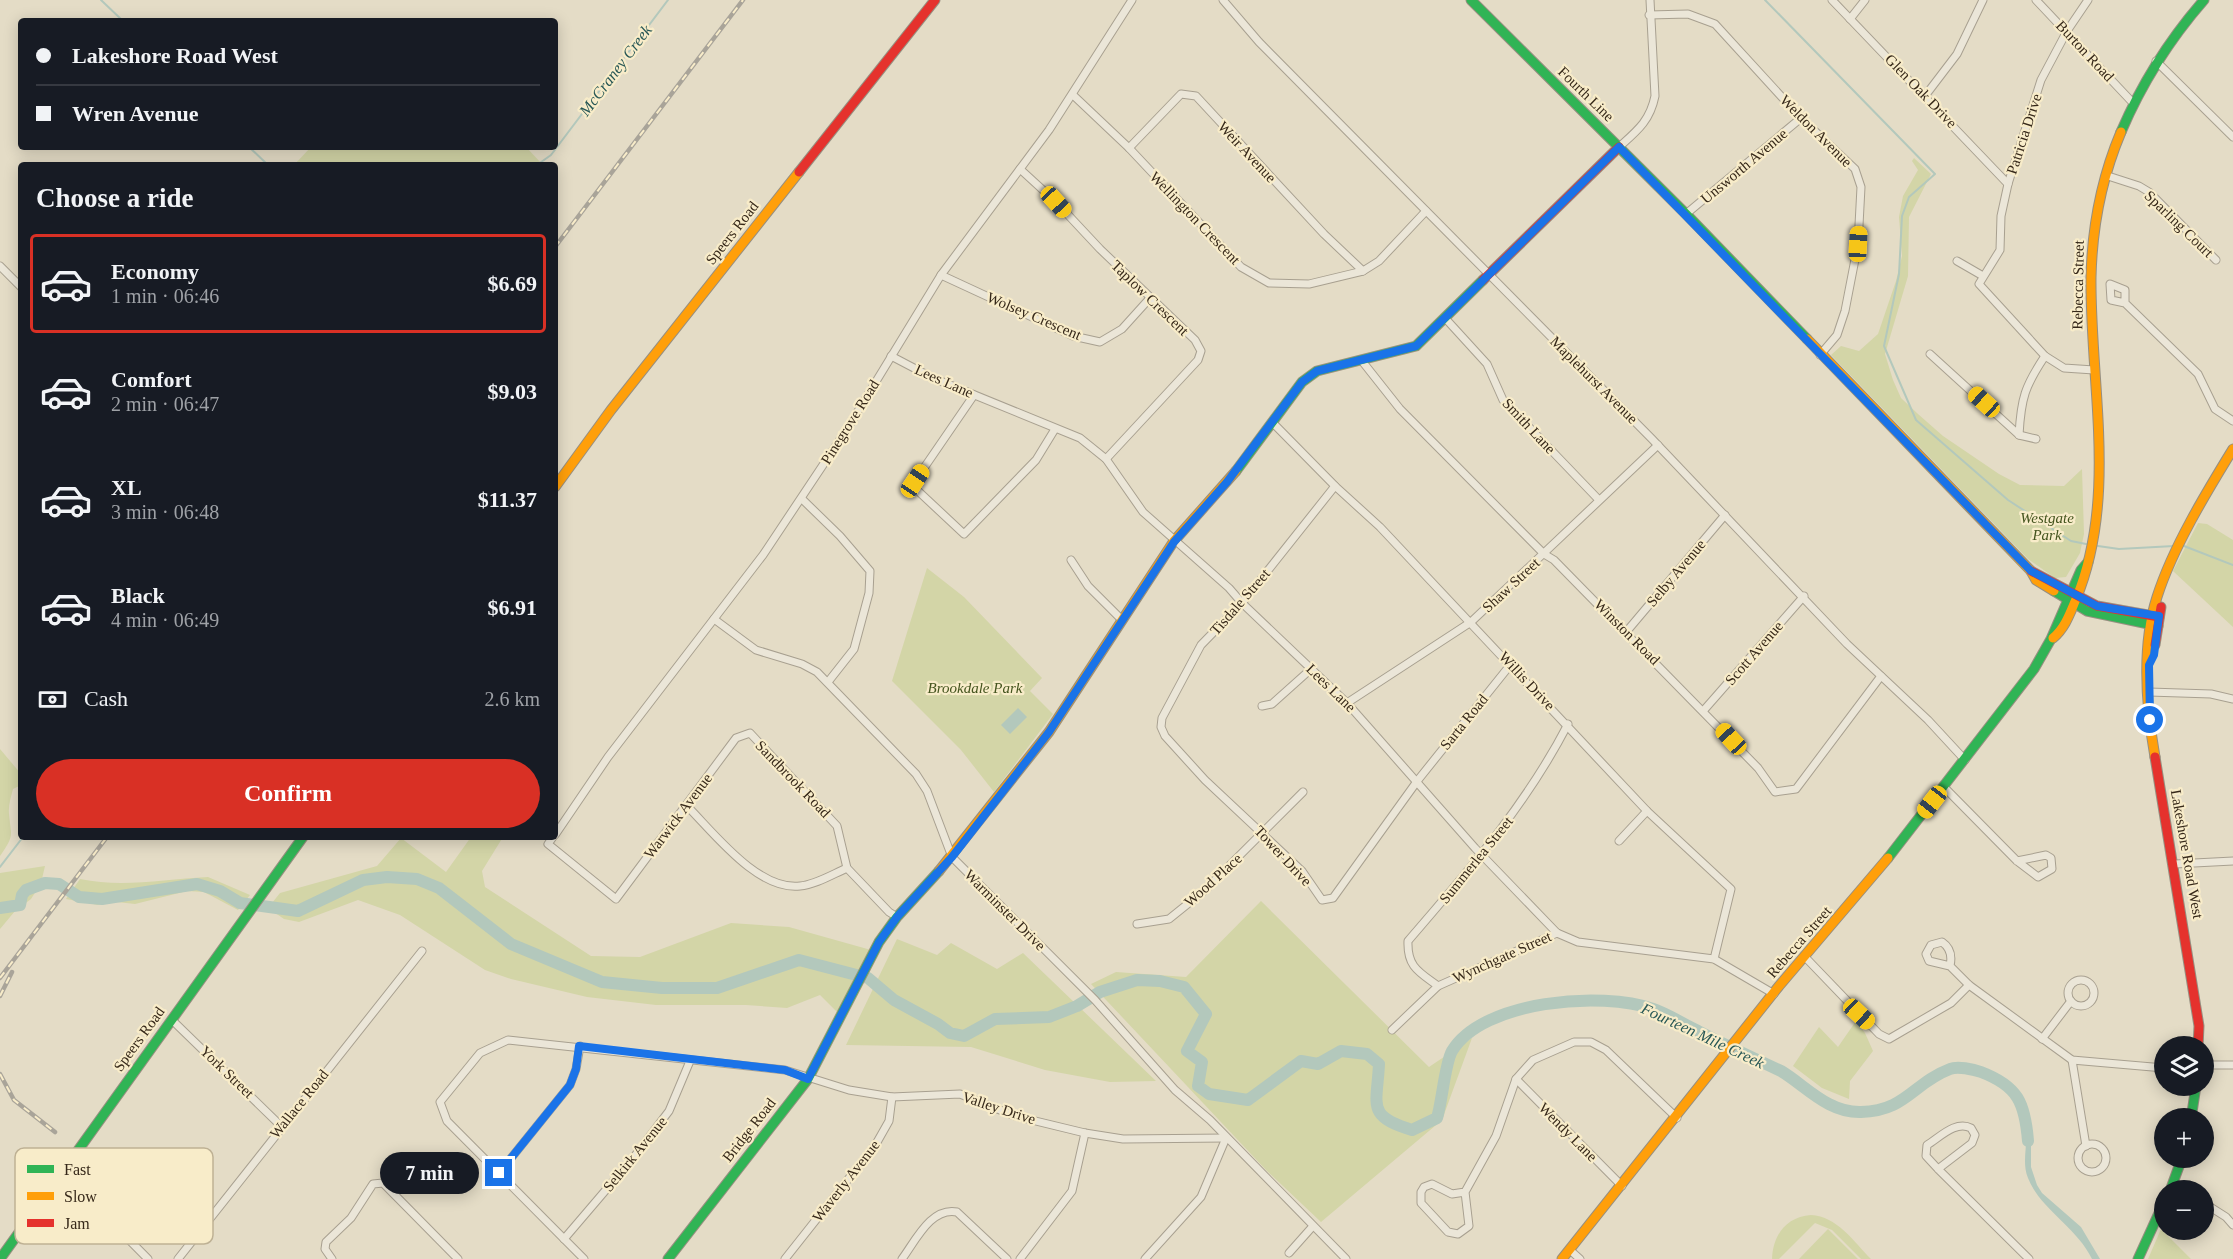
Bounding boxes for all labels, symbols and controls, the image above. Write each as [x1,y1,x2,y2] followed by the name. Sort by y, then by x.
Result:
[2053,17,2117,85] street label: Burton Road
[575,21,656,120] water label: McCraney Creek
[72,43,278,68] text: Lakeshore Road West
[1882,51,1960,131] street label: Glen Oak Drive
[1555,63,1617,125] street label: Fourth Line
[2003,91,2045,176] street label: Patricia Drive
[1777,92,1855,170] street label: Weldon Avenue
[72,101,199,126] text: Wren Avenue
[1215,118,1279,186] street label: Weir Avenue
[1698,125,1791,207] street label: Unsworth Avenue
[1147,168,1244,268] street label: Wellington Crescent
[36,183,194,213] text: Choose a ride
[1037,183,1075,221] car
[2142,187,2217,261] street label: Sparling Court
[702,198,762,268] street label: Speers Road
[1848,226,1868,262] car
[2069,239,2087,330] street label: Rebecca Street
[39,257,93,311] icon: car
[1108,257,1192,339] street label: Taplow Crescent
[111,259,199,284] text: Economy
[488,271,537,296] text: $6.69
[111,285,219,307] text: 1 min · 06:46
[984,289,1084,343] street label: Wolsey Crescent
[1547,333,1641,427] street label: Maplehurst Avenue
[912,361,976,401] street label: Lees Lane
[39,365,93,419] icon: car
[111,367,192,392] text: Comfort
[818,377,883,467] street label: Pinegrove Road
[488,379,537,404] text: $9.03
[1965,383,2003,421] car
[111,393,219,415] text: 2 min · 06:47
[1499,395,1559,457] street label: Smith Lane
[897,461,933,501] car
[39,473,93,527] icon: car
[111,475,142,500] text: XL
[478,487,537,512] text: $11.37
[111,501,219,523] text: 3 min · 06:48
[2020,510,2074,543] park label: Westgate Park
[1643,536,1709,610] street label: Selby Avenue
[1479,554,1543,615] street label: Shaw Street
[1207,565,1274,638] street label: Tisdale Street
[39,581,93,635] icon: car
[111,583,165,608] text: Black
[488,595,537,620] text: $6.91
[1591,596,1663,668] street label: Winston Road
[111,609,219,631] text: 4 min · 06:49
[1722,618,1786,688] street label: Scott Avenue
[1496,648,1558,714] street label: Willis Drive
[1303,661,1359,716] street label: Lees Lane
[928,680,1023,696] park label: Brookdale Park
[36,683,69,716] icon: cash
[84,686,128,711] text: Cash
[484,688,540,710] text: 2.6 km
[1437,691,1491,753] street label: Sarta Road
[2136,706,2163,733] route start
[1712,720,1750,758] car
[752,737,834,821] street label: Sandbrook Road
[36,759,540,828] button: Confirm
[641,770,715,862] street label: Warwick Avenue
[1914,782,1950,822] car
[2168,788,2206,921] street label: Lakeshore Road West
[1436,813,1516,907] street label: Summerlea Street
[1251,823,1315,889] street label: Tower Drive
[1181,850,1245,910] street label: Wood Place
[961,866,1049,954] street label: Warminster Drive
[1764,902,1835,981] street label: Rebecca Street
[1450,928,1554,986] street label: Wynchgate Street
[1840,995,1878,1033] car
[1638,999,1768,1072] water label: Fourteen Mile Creek
[110,1003,168,1074] street label: Speers Road
[2154,1036,2214,1240] map controls
[2154,1036,2214,1096] button: layers
[197,1043,258,1102] street label: York Street
[267,1066,332,1141] street label: Wallace Road
[960,1089,1038,1127] street label: Valley Drive
[719,1095,779,1165] street label: Bridge Road
[1536,1100,1601,1165] street label: Wendy Lane
[2154,1108,2214,1168] button: +
[600,1113,670,1195] street label: Selkirk Avenue
[809,1137,883,1225] street label: Waverly Avenue
[15,1148,213,1244] legend
[379,1152,478,1194] callout: 7 min
[485,1159,512,1186] route end
[64,1161,91,1178] text: Fast
[405,1162,454,1184] text: 7 min
[2154,1180,2214,1240] button: −
[64,1188,97,1205] text: Slow
[64,1215,90,1232] text: Jam

